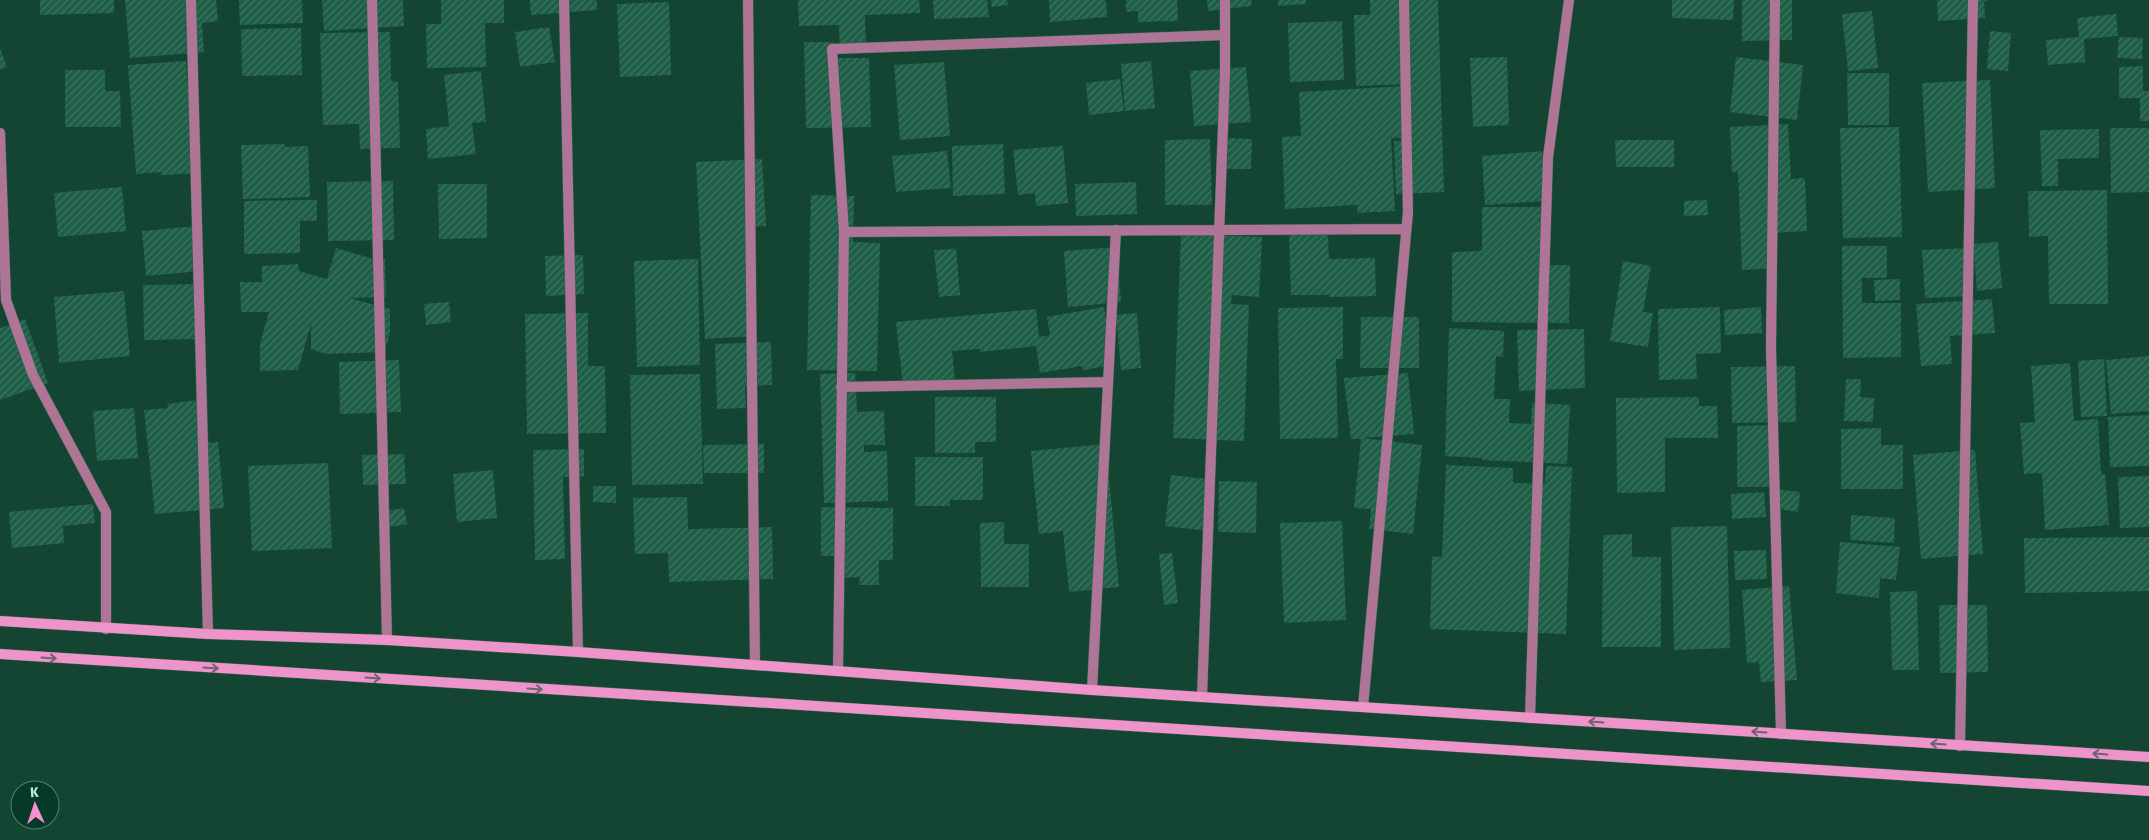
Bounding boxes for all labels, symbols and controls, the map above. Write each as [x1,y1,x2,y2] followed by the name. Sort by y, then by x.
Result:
[40,653,56,662] one-way arrow
[203,663,219,673] one-way arrow
[365,674,381,683] one-way arrow
[527,684,543,693] one-way arrow
[1589,717,1605,727] one-way arrow
[1751,728,1767,737] one-way arrow
[1930,740,1946,749] one-way arrow
[2093,750,2109,759] one-way arrow
[10,780,60,830] north arrow
[30,784,40,801] text: K

